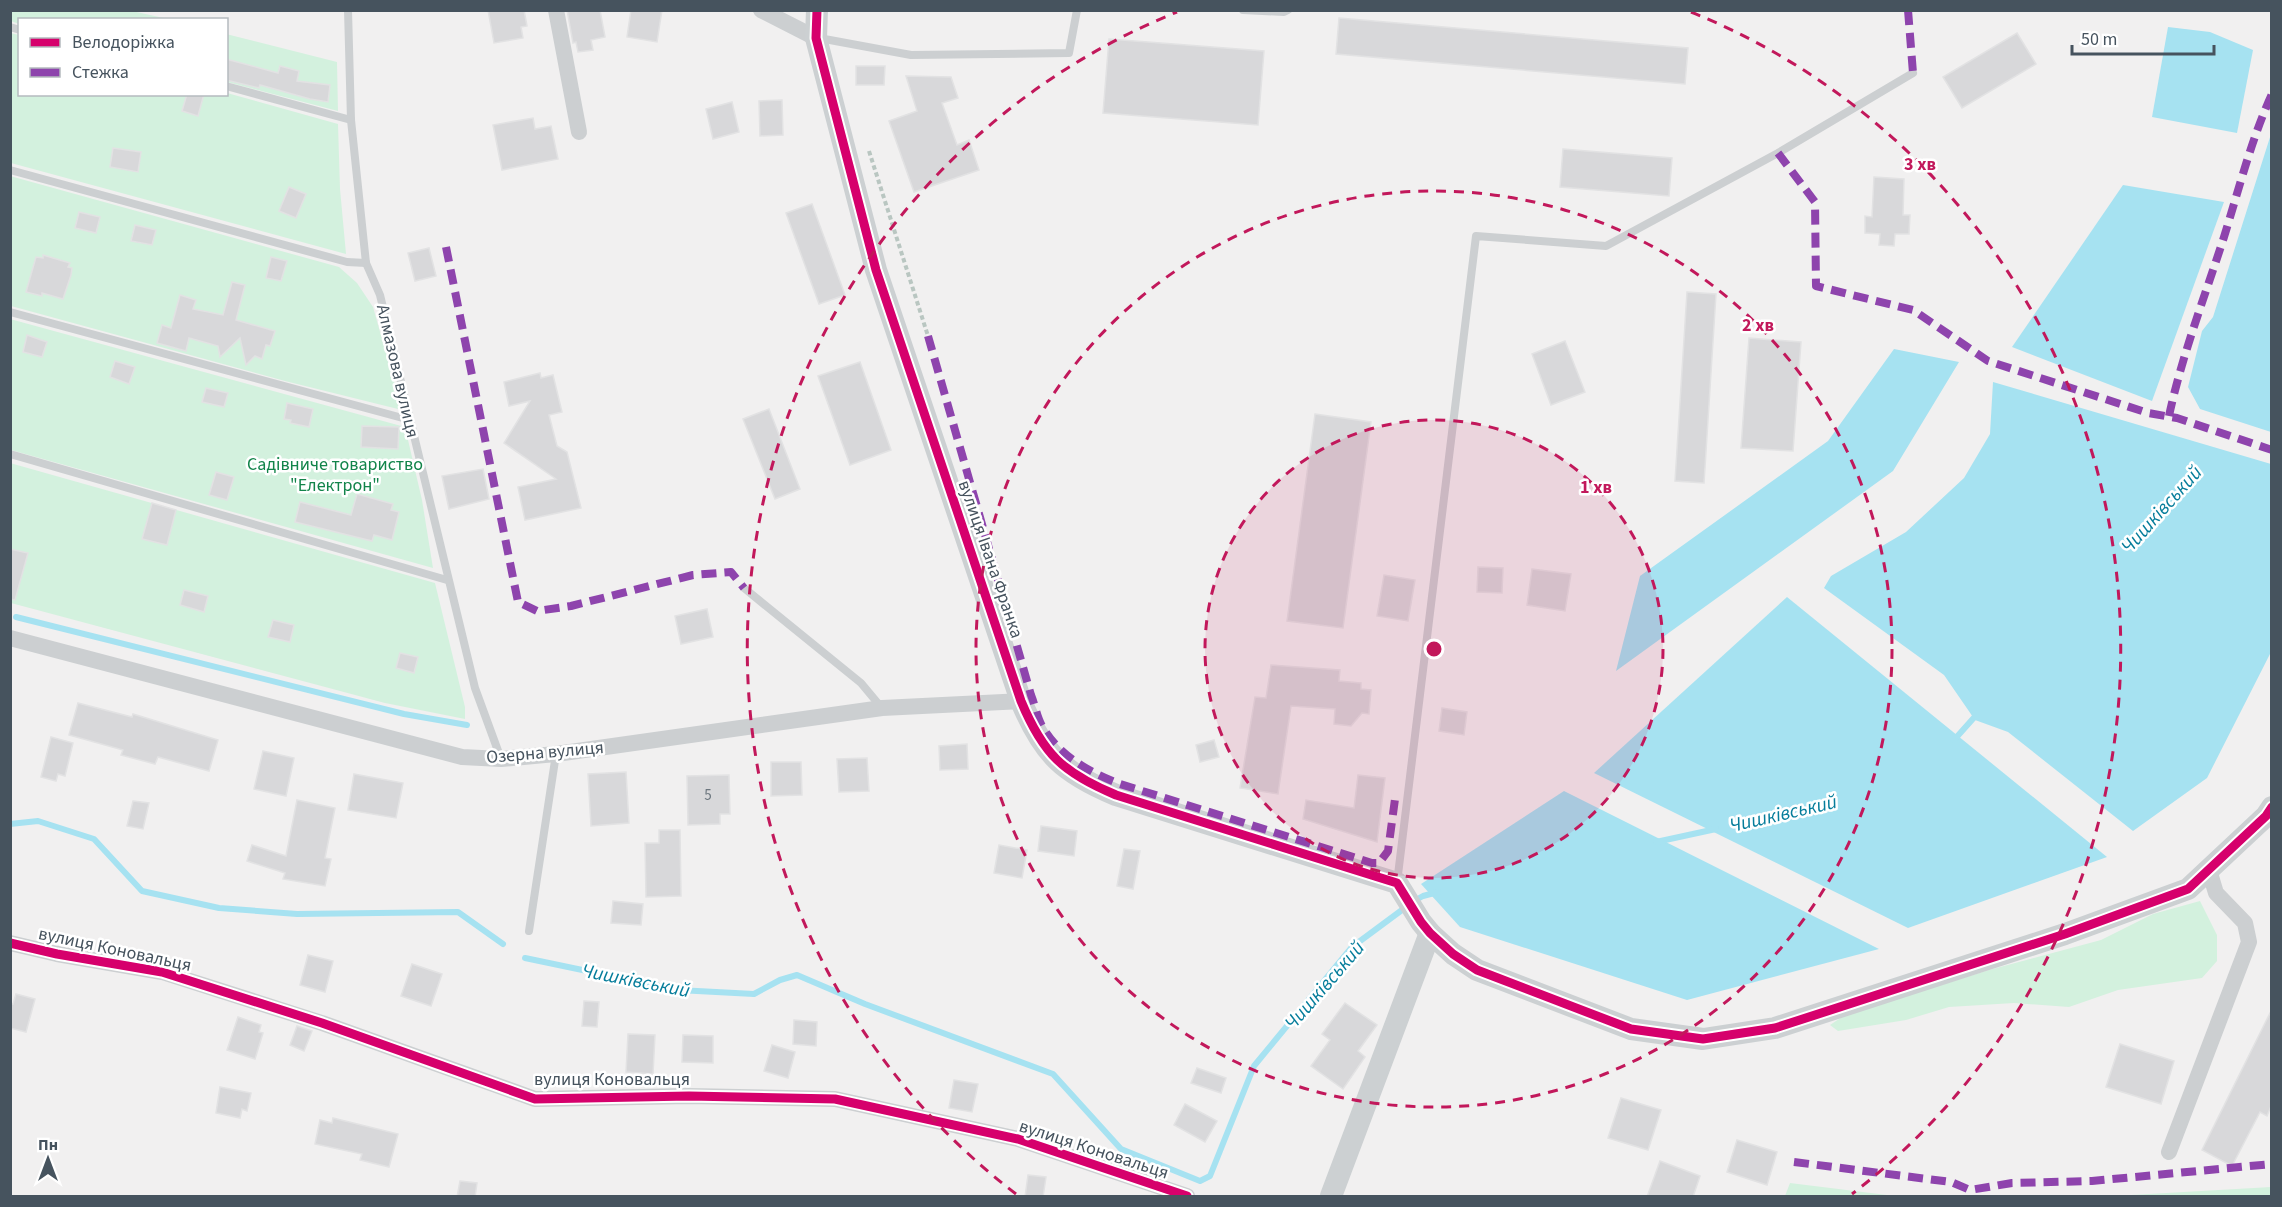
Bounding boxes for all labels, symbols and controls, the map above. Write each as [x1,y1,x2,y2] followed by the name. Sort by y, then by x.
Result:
[18,18,228,96] legend
[2072,18,2214,56] scale bar
[2081,27,2117,52] text: 50 m
[72,30,175,55] text: Велодоріжка
[72,60,129,85] text: Стежка
[1904,152,1936,177] text: 3 хв
[370,302,425,440] street label: Алмазова вулиця
[1742,313,1774,338] text: 2 хв
[247,452,423,498] park label: Садівниче товариство "Електрон"
[2115,460,2209,560] water label: Чишківський
[1580,475,1612,500] text: 1 хв
[952,477,1029,642] street label: вулиця Івана Франка
[1424,639,1444,659] centre of rings
[485,735,605,770] street label: Озерна вулиця
[704,785,712,806] house number: 5
[1727,788,1840,840] water label: Чишківський
[36,921,194,978] street label: вулиця Коновальця
[1278,935,1371,1036] water label: Чишківський
[579,957,692,1005] water label: Чишківський
[534,1067,690,1092] street label: вулиця Коновальця
[1016,1114,1172,1185] street label: вулиця Коновальця
[18,1129,78,1189] north arrow
[38,1134,58,1156] text: Пн

